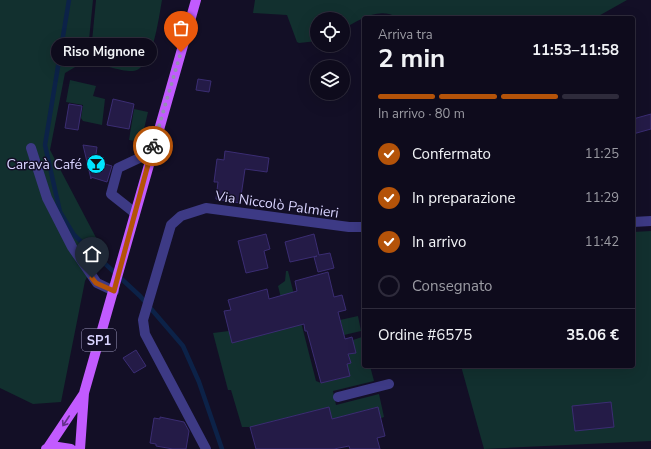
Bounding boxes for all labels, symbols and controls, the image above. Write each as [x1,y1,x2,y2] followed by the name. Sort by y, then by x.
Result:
[164,11,198,52] pin
[310,12,350,100] map controls
[310,12,350,52] button: locate
[170,17,192,39] icon: bag
[378,26,433,44] text: Arriva tra
[51,38,157,66] callout: Riso Mignone
[532,40,619,60] text: 11:53–11:58
[378,41,445,76] text: 2 min
[63,43,145,61] text: Riso Mignone
[310,60,350,100] button: layers
[378,105,465,123] text: In arrivo · 80 m
[133,126,173,166] courier
[142,135,164,157] icon: bike
[378,143,400,165] icon: check
[412,144,491,164] text: Confermato
[585,145,619,163] text: 11:25
[85,153,107,175] bar icon: Caravà Café
[6,155,82,174] place label: Caravà Café
[213,186,340,223] street label: Via Niccolò Palmieri
[378,187,400,209] icon: check
[412,188,515,208] text: In preparazione
[585,189,619,207] text: 11:29
[378,231,400,253] icon: check
[412,232,466,252] text: In arrivo
[585,233,619,251] text: 11:42
[75,237,109,278] pin
[81,243,103,265] icon: home
[412,276,492,296] text: Consegnato
[378,325,472,345] text: Ordine #6575
[566,325,619,345] text: 35.06 €
[82,329,116,351] road number: SP1
[61,415,69,427] one-way arrow

